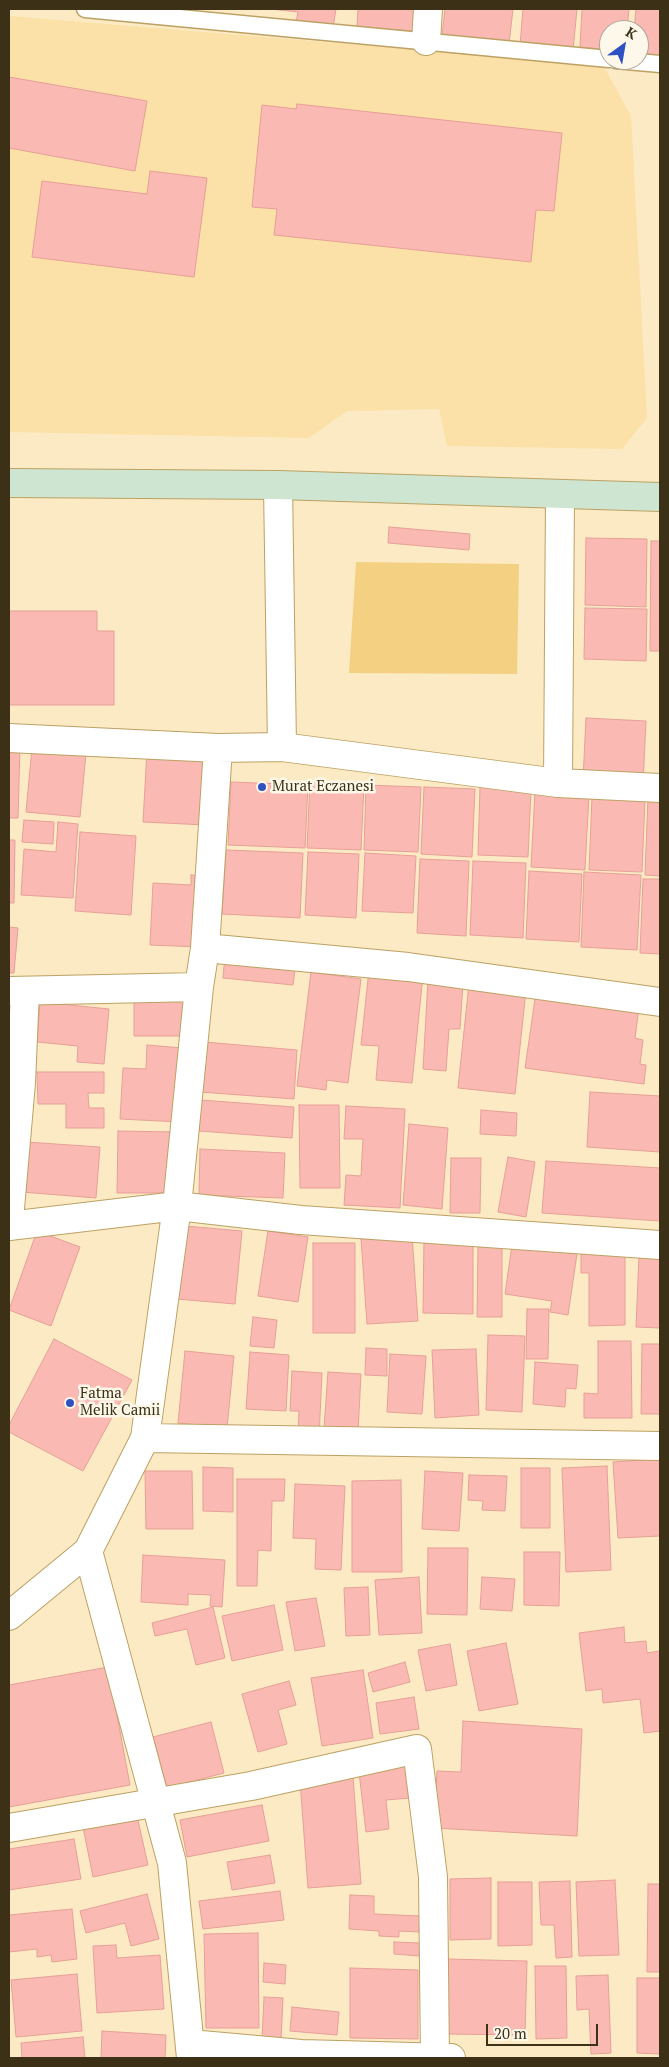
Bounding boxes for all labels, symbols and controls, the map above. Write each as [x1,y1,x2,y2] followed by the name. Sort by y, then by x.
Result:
[599,20,649,70] north arrow
[622,22,641,43] text: K
[272,778,374,796] place label: Murat Eczanesi
[256,781,268,793] marker: Murat Eczanesi
[80,1385,160,1420] place label: Fatma Melik Camii
[64,1397,76,1409] marker: Fatma Melik Camii
[489,2014,602,2046] scale bar
[494,2023,527,2043] text: 20 m

